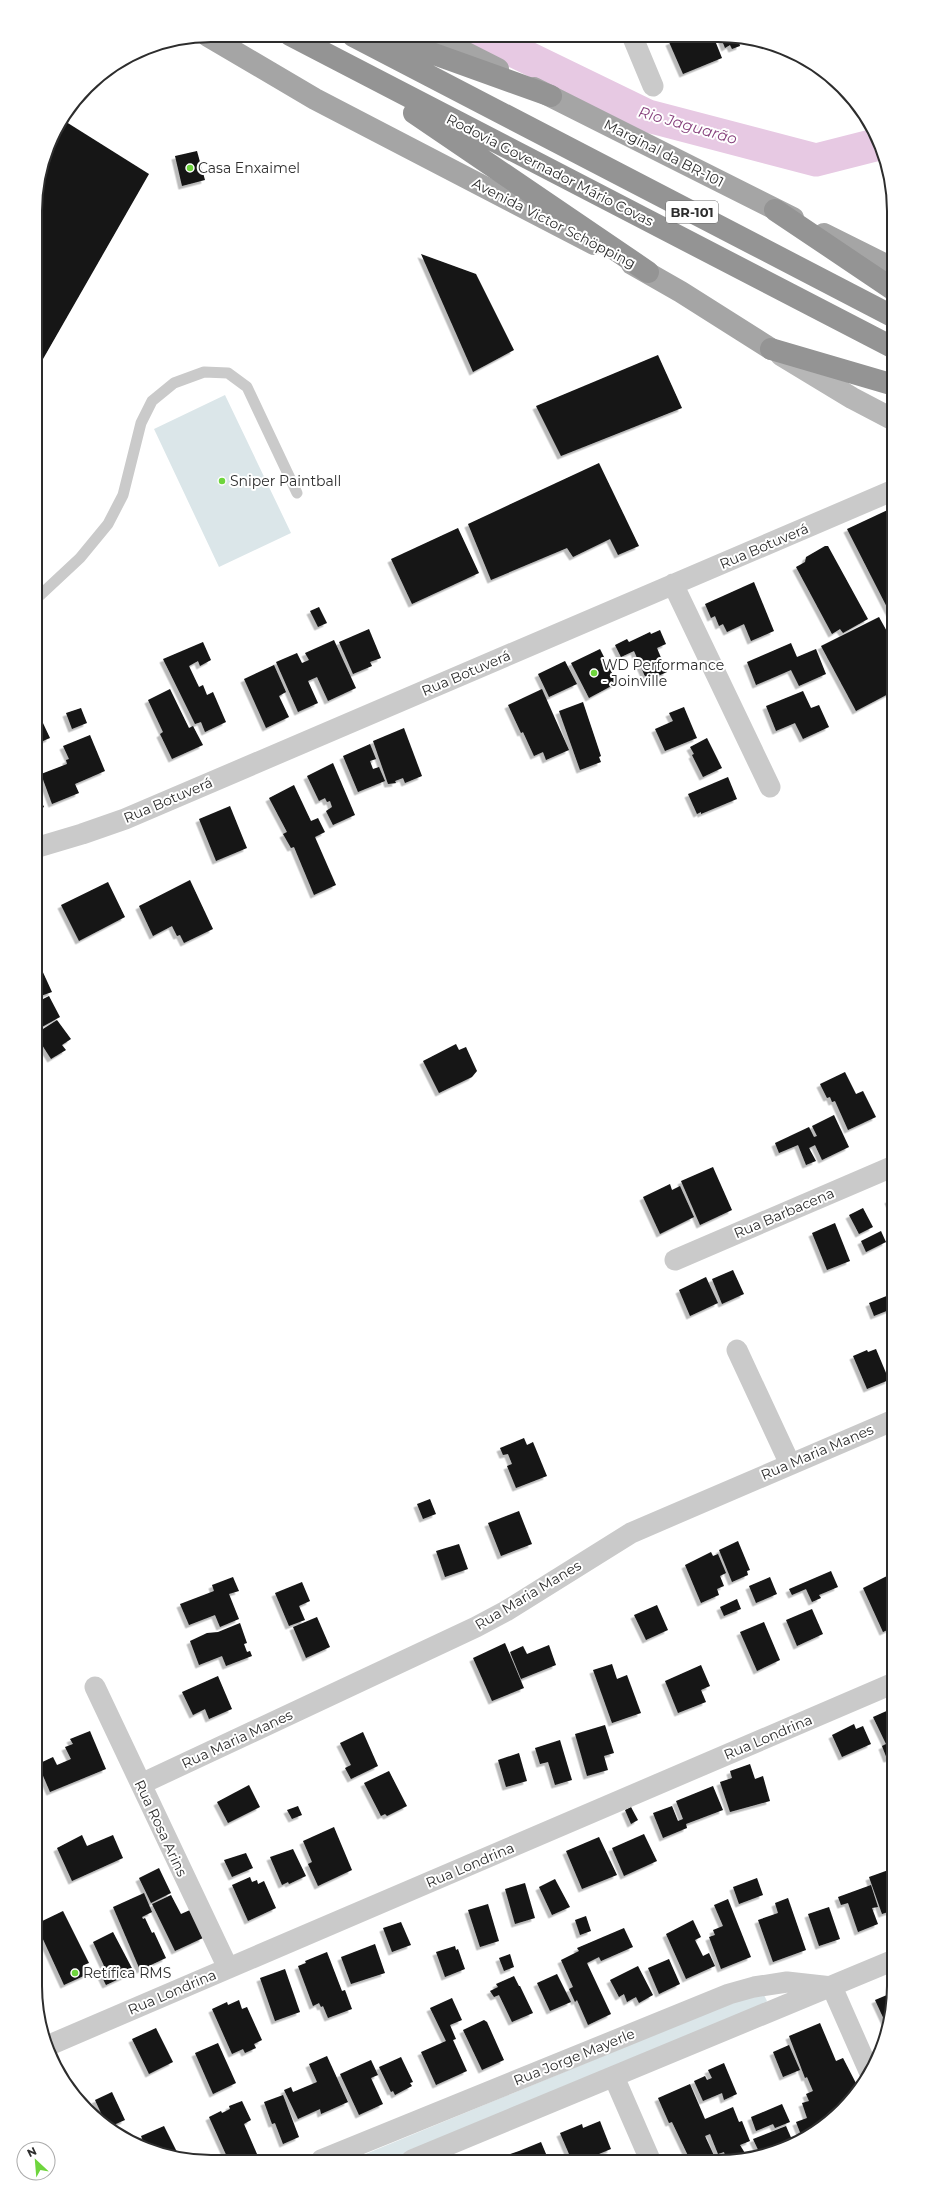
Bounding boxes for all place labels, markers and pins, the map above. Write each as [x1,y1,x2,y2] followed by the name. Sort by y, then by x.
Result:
[198,159,300,177] place label: Casa Enxaimel
[185,163,195,173] marker: Casa Enxaimel
[230,472,341,490] place label: Sniper Paintball
[217,476,227,486] marker: Sniper Paintball
[602,656,724,690] place label: WD Performance - Joinville
[589,668,599,678] marker: WD Performance - Joinville
[83,1964,171,1982] place label: Retífica RMS
[70,1968,80,1978] marker: Retífica RMS

